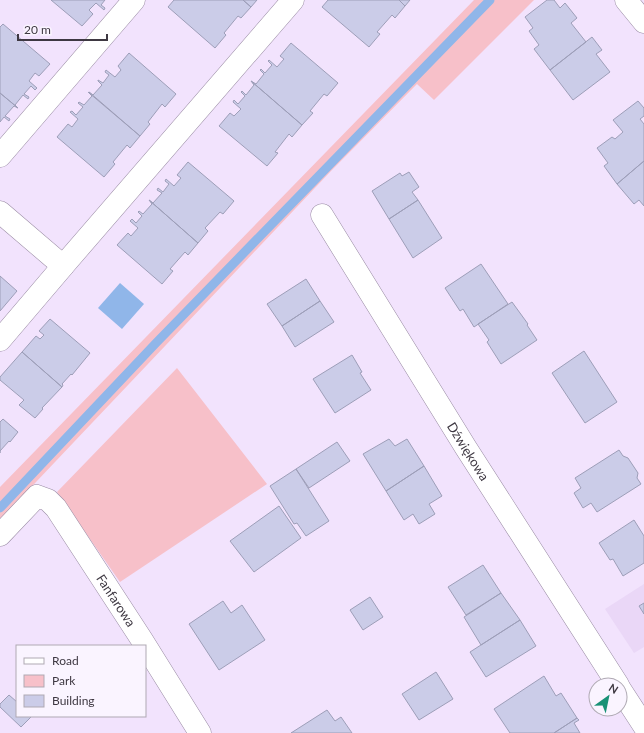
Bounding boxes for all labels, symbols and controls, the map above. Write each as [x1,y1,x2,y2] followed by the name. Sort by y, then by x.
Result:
[18,16,107,42] scale bar
[24,22,51,37] text: 20 m
[444,419,493,484] street label: Dźwiękowa
[93,571,139,630] street label: Fanfarowa
[16,645,146,717] legend
[52,653,79,668] text: Road
[52,673,76,688] text: Park
[588,677,628,717] north arrow
[607,680,621,696] text: N
[52,693,95,708] text: Building

